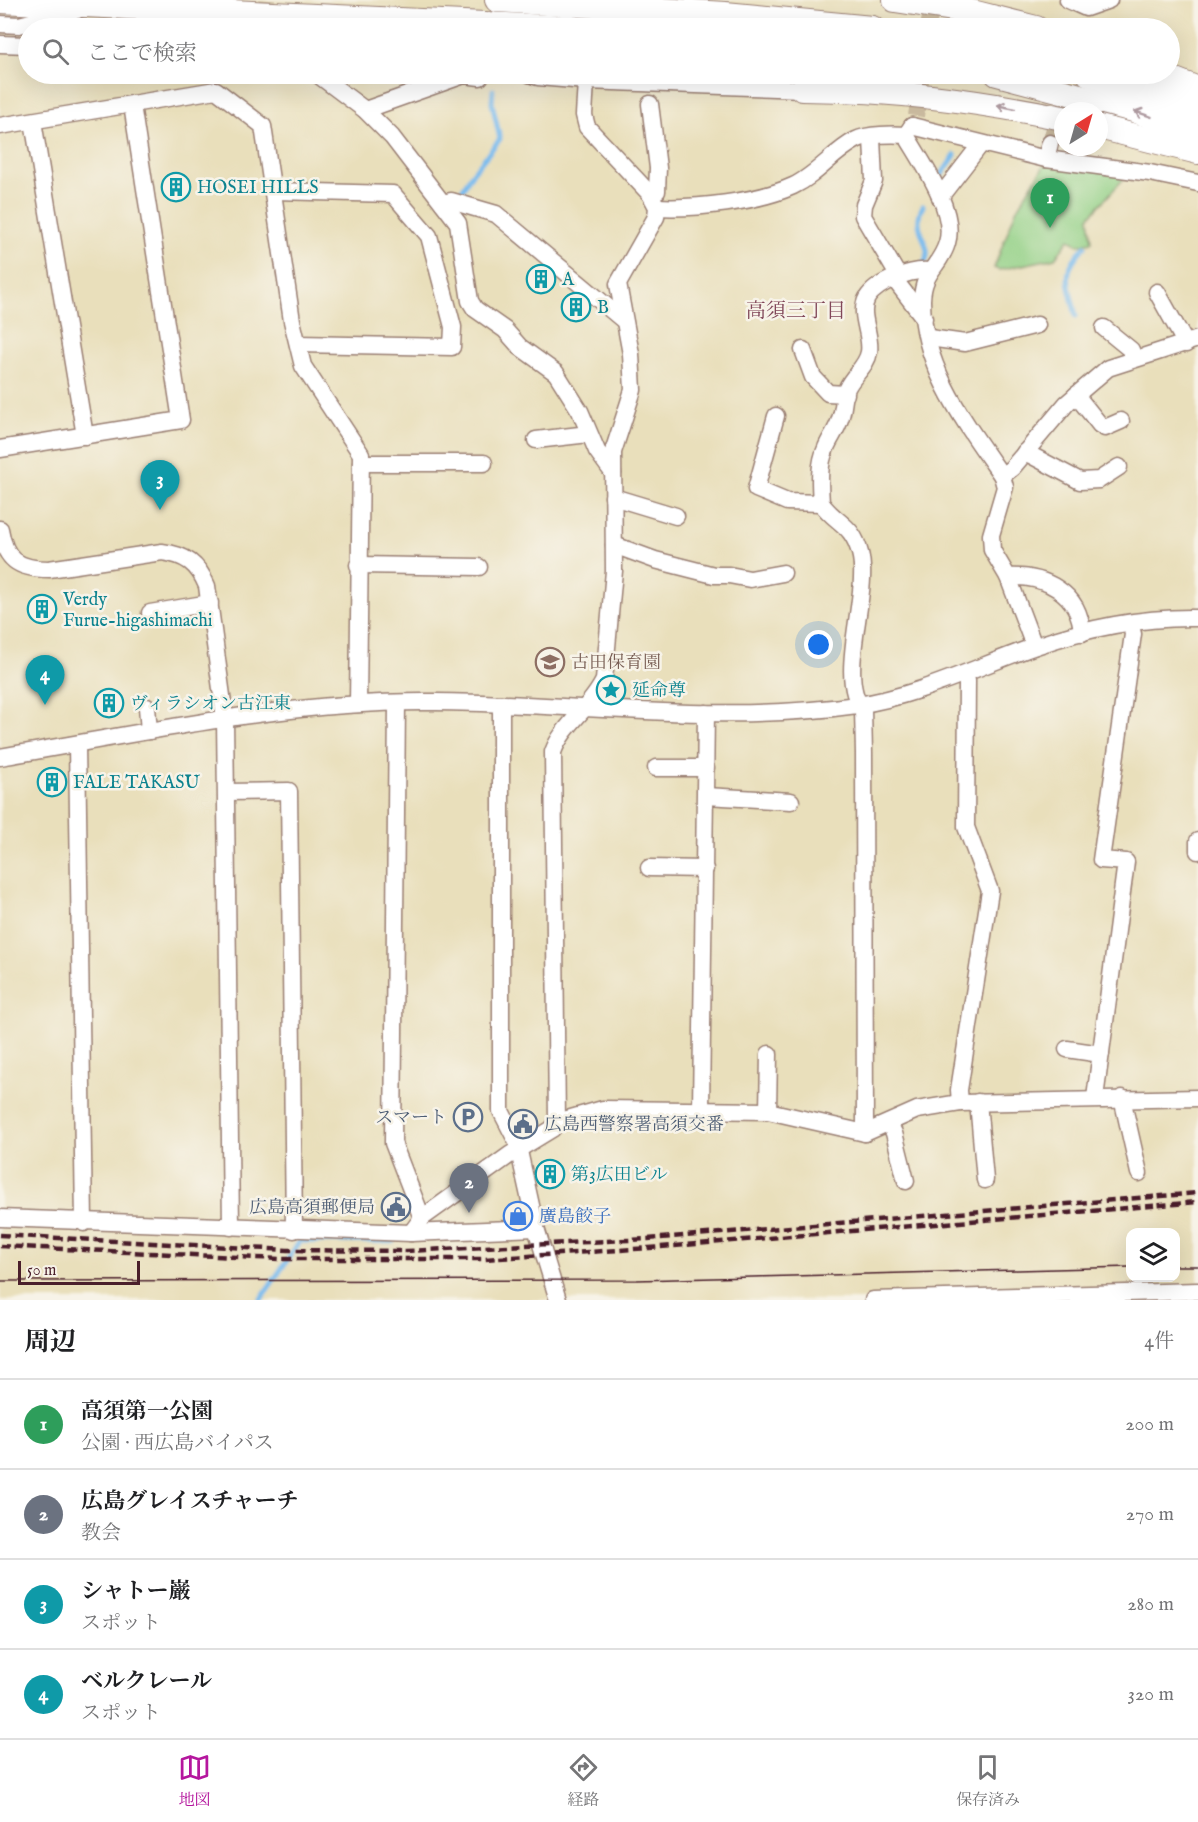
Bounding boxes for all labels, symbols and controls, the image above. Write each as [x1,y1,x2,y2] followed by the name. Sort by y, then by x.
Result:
[18,18,1180,84] search box
[39,35,72,68] icon: search
[87,40,197,68] text: ここで検索
[996,101,1016,112] one-way arrow
[1054,102,1108,156] north arrow
[1134,107,1153,118] one-way arrow
[160,171,192,203] building icon: HOSEI HILLS
[197,177,319,200] place label: HOSEI HILLS
[1030,178,1070,228] pin: 1
[525,263,557,295] building icon: A
[561,269,575,292] place label: A
[560,291,592,323] building icon: B
[597,297,609,320] place label: B
[746,299,846,324] district label: 高須三丁目
[140,460,180,510] pin: 3
[62,589,213,633] place label: Verdy Furue-higashimachi
[26,593,58,625] building icon: Verdy Furue-higashimachi
[804,630,833,659] your location
[534,646,566,678] school or university icon: 古田保育園
[571,652,661,675] place label: 古田保育園
[26,656,64,705] pin: 4
[595,674,627,706] place icon: 延命尊
[632,680,686,703] place label: 延命尊
[93,687,125,719] building icon: ヴィラシオン古江東
[130,693,291,716] place label: ヴィラシオン古江東
[36,766,68,798] building icon: FALE TAKASU
[73,772,201,795] place label: FALE TAKASU
[452,1101,484,1133] parking icon: スマート
[375,1107,447,1130] place label: スマート
[507,1108,539,1140] public building icon: 広島西警察署高須交番
[544,1114,724,1137] place label: 広島西警察署高須交番
[534,1158,566,1190] building icon: 第3広田ビル
[450,1164,488,1213] pin: 2
[571,1164,668,1187] place label: 第3広田ビル
[380,1191,412,1223] public building icon: 広島高須郵便局
[249,1197,375,1220] place label: 広島高須郵便局
[502,1200,534,1232] shop icon: 廣島餃子
[539,1206,611,1229] place label: 廣島餃子
[1126,1228,1180,1282] map controls
[1126,1228,1180,1282] button: layers
[18,1258,140,1286] scale bar
[27,1261,56,1281] text: 50 m
[24,1326,76,1359] text: 周辺
[1144,1329,1174,1354] text: 4件
[81,1398,213,1426] text: 高須第一公園
[40,1412,47,1437] text: 1
[1125,1412,1174,1437] text: 200 m
[81,1431,274,1456] text: 公園 · 西広島バイパス
[81,1488,299,1516] text: 広島グレイスチャーチ
[39,1502,48,1527] text: 2
[1126,1502,1174,1527] text: 270 m
[81,1521,121,1546] text: 教会
[81,1578,191,1606] text: シャトー巌
[40,1592,47,1617] text: 3
[1127,1592,1174,1617] text: 280 m
[81,1611,161,1636] text: スポット
[81,1668,212,1696] text: ベルクレール
[39,1682,48,1707] text: 4
[1128,1682,1174,1707] text: 320 m
[81,1701,161,1726] text: スポット
[178,1751,211,1811] tab: 地図
[567,1751,600,1811] tab: 経路
[956,1751,1020,1811] tab: 保存済み

